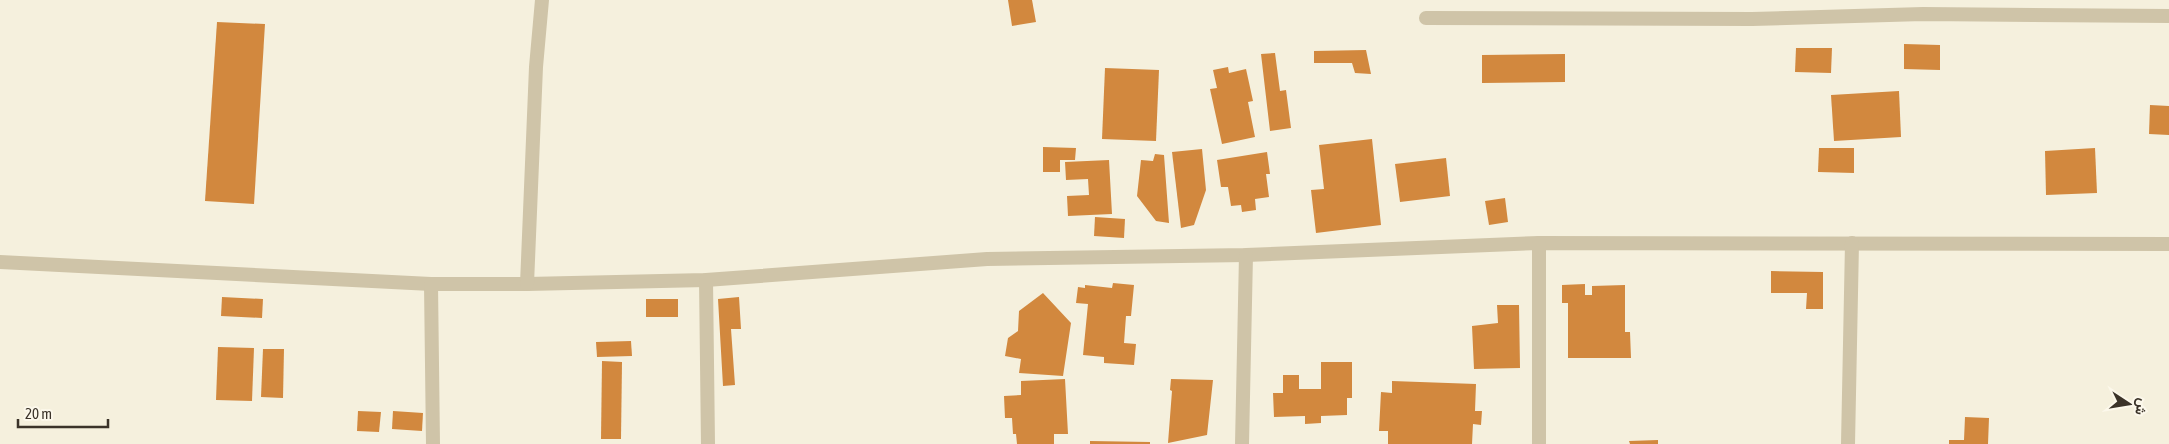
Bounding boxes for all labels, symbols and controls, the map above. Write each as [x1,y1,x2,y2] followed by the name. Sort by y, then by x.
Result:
[2104,379,2154,429] north arrow
[18,396,108,428] scale bar
[2131,397,2151,417] text: ش
[25,405,52,422] text: 20 m

